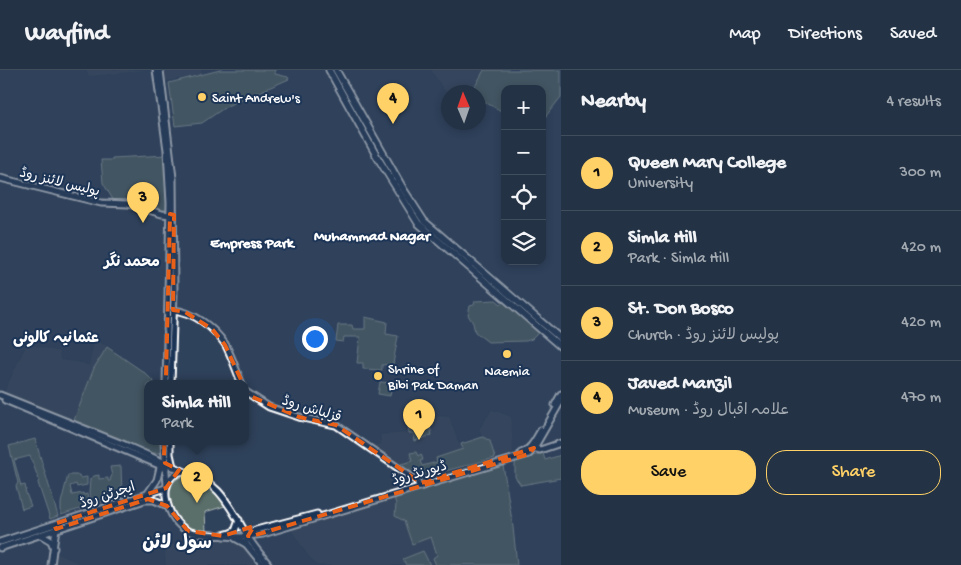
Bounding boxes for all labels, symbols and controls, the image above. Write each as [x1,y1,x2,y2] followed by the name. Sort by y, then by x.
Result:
[25,20,109,49] text: Wayfind
[729,24,761,45] text: Map
[789,24,862,45] text: Directions
[890,24,936,45] text: Saved
[377,83,409,124] pin: 4
[441,85,486,130] north arrow
[501,85,546,265] map controls
[501,85,546,130] button: +
[581,90,646,115] text: Nearby
[196,91,208,103] marker: Saint Andrew's
[212,91,301,108] place label: Saint Andrew's
[886,93,941,112] text: 4 results
[501,130,546,175] button: −
[628,152,786,175] text: Queen Mary College
[17,164,102,202] street label: پولیس لائنز روڈ
[594,164,600,183] text: 1
[899,164,941,183] text: 300 m
[501,175,546,220] button: locate
[628,175,693,194] text: University
[127,182,159,223] pin: 3
[501,220,546,265] button: layers
[628,227,697,250] text: Simla Hill
[314,228,432,246] district label: Muhammad Nagar
[210,235,296,253] district label: Empress Park
[593,239,601,258] text: 2
[901,239,941,258] text: 420 m
[628,250,729,269] text: Park · Simla Hill
[102,251,160,272] district label: محمد نگر
[628,298,734,321] text: St. Don Bosco
[593,314,601,333] text: 3
[901,314,941,333] text: 420 m
[302,326,328,352] your location
[628,327,779,346] text: Church · پولیس لائنز روڈ
[13,330,99,348] district label: عثمانیہ کالونی
[501,348,513,360] marker: Naemia
[387,362,479,395] place label: Shrine of Bibi Pak Daman
[485,364,531,381] place label: Naemia
[372,370,384,382] marker: Shrine of Bibi Pak Daman
[628,373,732,396] text: Javed Manzil
[144,380,249,445] popup
[593,389,601,408] text: 4
[901,389,941,408] text: 470 m
[162,392,231,415] text: Simla Hill
[280,392,343,427] street label: قزلباش روڈ
[403,399,435,440] pin: 1
[628,402,790,421] text: Museum · علامہ اقبال روڈ
[162,415,193,434] text: Park
[581,450,756,495] button: Save
[766,450,941,495] button: Share
[390,458,449,490] street label: ڈیورنڈ روڈ
[181,462,213,503] pin: 2
[77,478,138,513] street label: ایجرٹن روڈ
[142,533,212,556] district label: سول لائن

